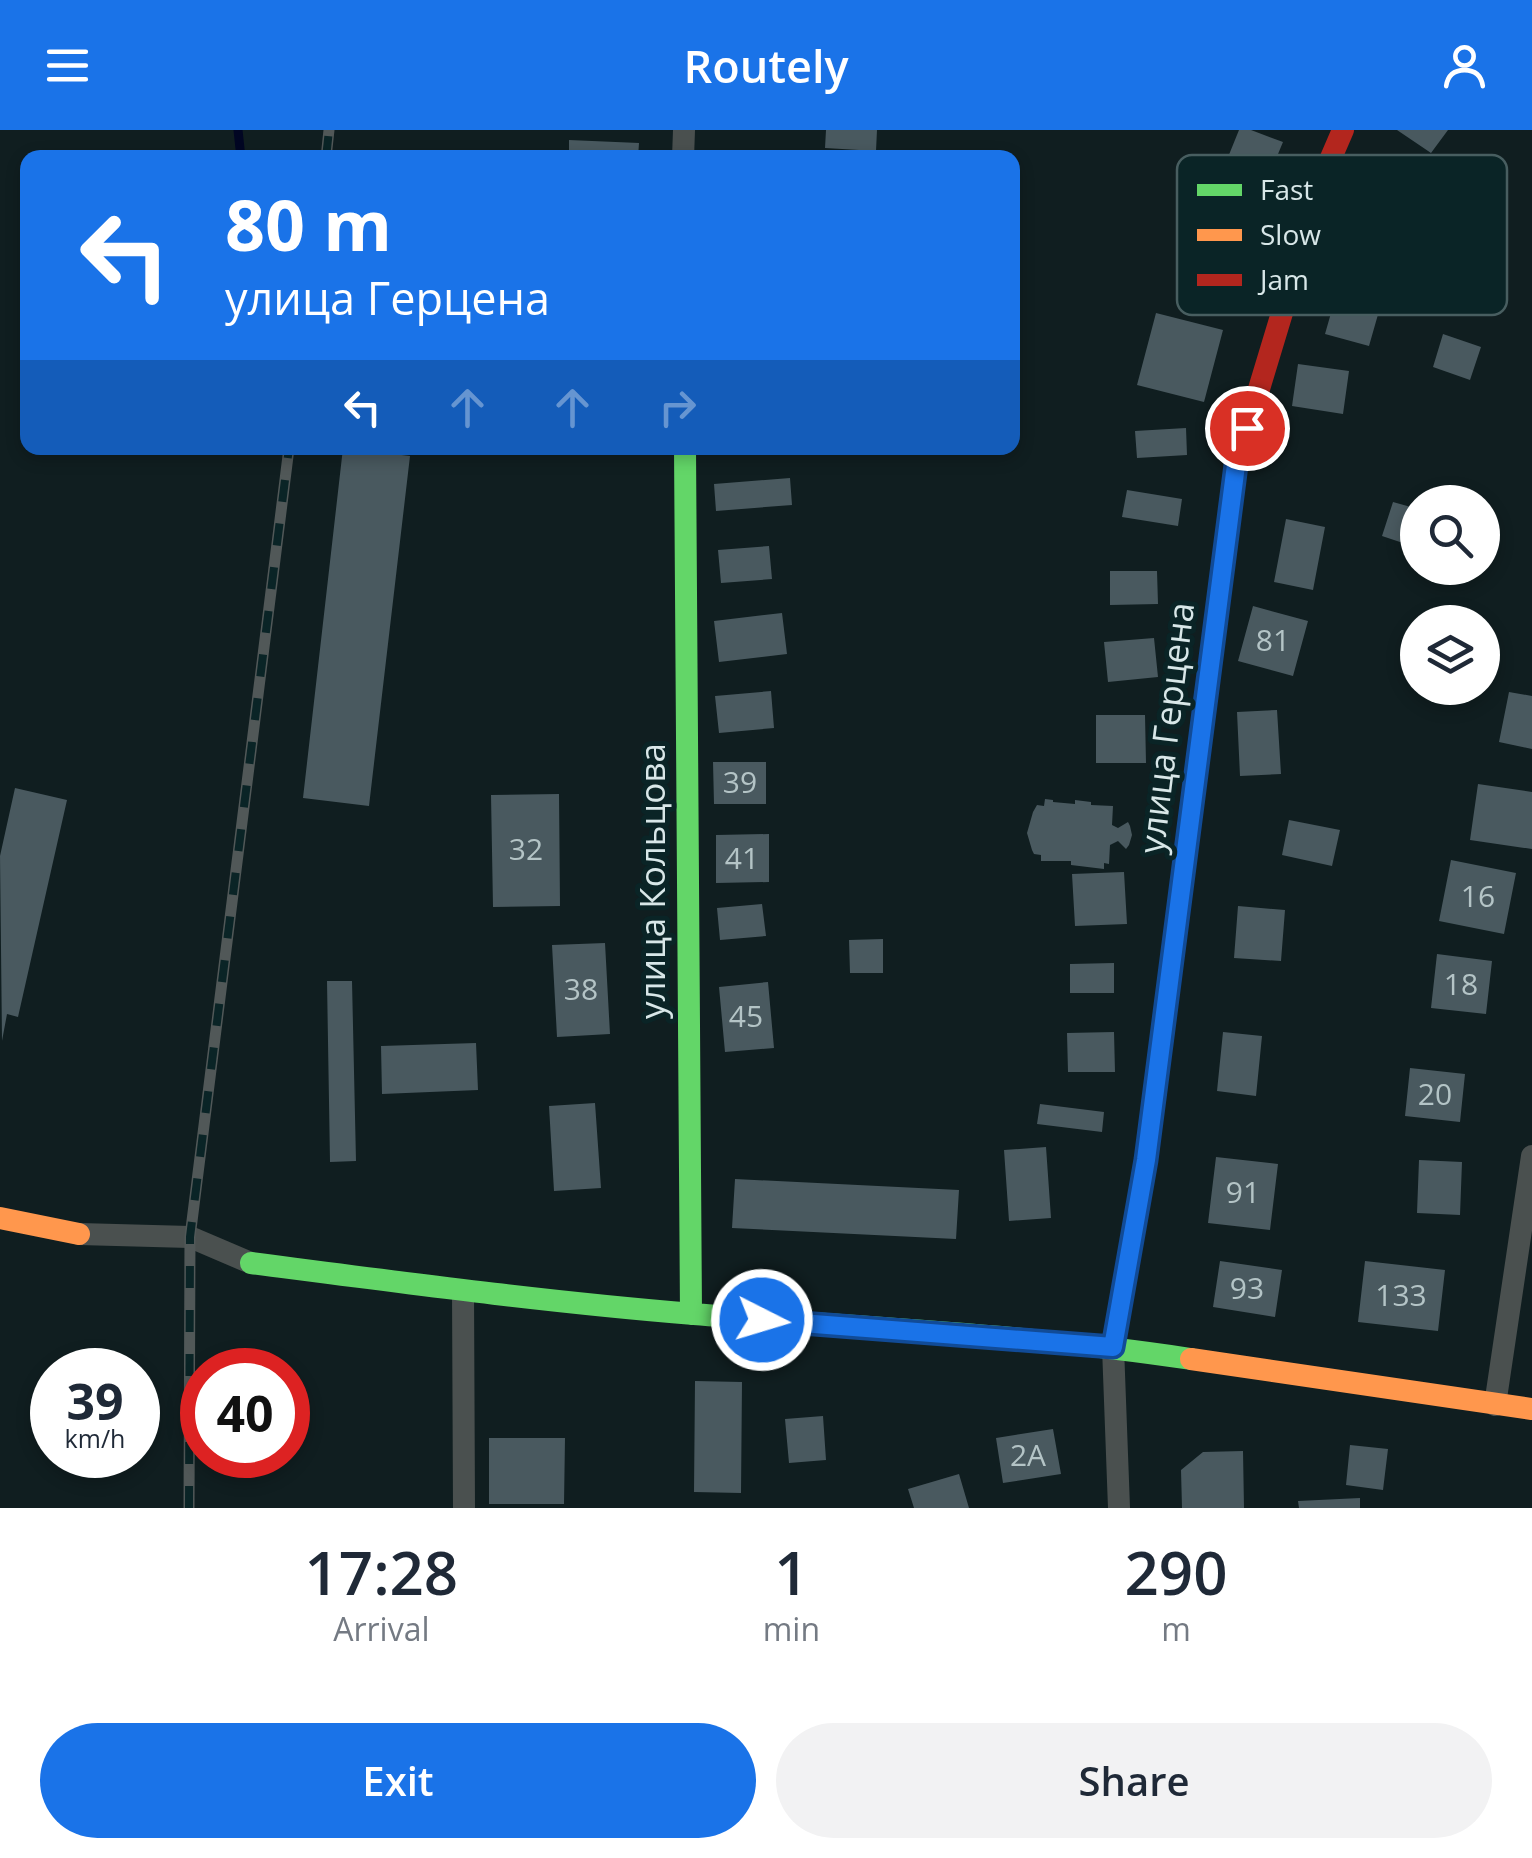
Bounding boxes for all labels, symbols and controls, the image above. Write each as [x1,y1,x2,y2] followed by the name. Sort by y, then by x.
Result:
[683,35,849,96] text: Routely
[40,38,95,93] icon: menu
[1437,38,1492,93] icon: person
[1177,155,1507,315] legend
[1260,170,1313,208] text: Fast
[225,176,392,272] text: 80 m
[60,190,190,320] icon: left
[1260,215,1321,253] text: Slow
[1257,260,1309,298] text: Jam
[225,267,550,328] text: улица Герцена
[335,380,390,435] icon: left
[440,380,495,435] icon: ahead
[545,380,600,435] icon: ahead
[650,380,705,435] icon: right
[1205,386,1290,471] pin
[1220,401,1275,456] icon: arrive
[1400,485,1500,705] map controls
[1400,485,1500,585] button: search
[1127,600,1204,856] street label: улица Герцена
[1400,605,1500,705] button: layers
[1256,619,1290,660] house number: 81
[628,743,675,1019] street label: улица Кольцова
[723,761,757,802] house number: 39
[509,828,543,869] house number: 32
[725,837,759,878] house number: 41
[1461,875,1495,916] house number: 16
[1444,963,1478,1004] house number: 18
[564,968,598,1009] house number: 38
[729,995,763,1036] house number: 45
[1418,1073,1452,1114] house number: 20
[1226,1171,1260,1212] house number: 91
[1230,1267,1264,1308] house number: 93
[710,1268,814,1372] position arrow
[1375,1274,1427,1315] house number: 133
[180,1348,310,1478] speed limit sign: 40
[66,1367,124,1435] text: 39
[65,1421,125,1455] text: km/h
[1010,1434,1046,1475] house number: 2А
[305,1531,458,1613] text: 17:28
[774,1531,809,1613] text: 1
[1125,1531,1227,1613] text: 290
[333,1607,430,1650] text: Arrival
[763,1607,820,1650] text: min
[1161,1607,1191,1650] text: m
[40,1723,756,1838] button: Exit
[776,1723,1492,1838] button: Share

